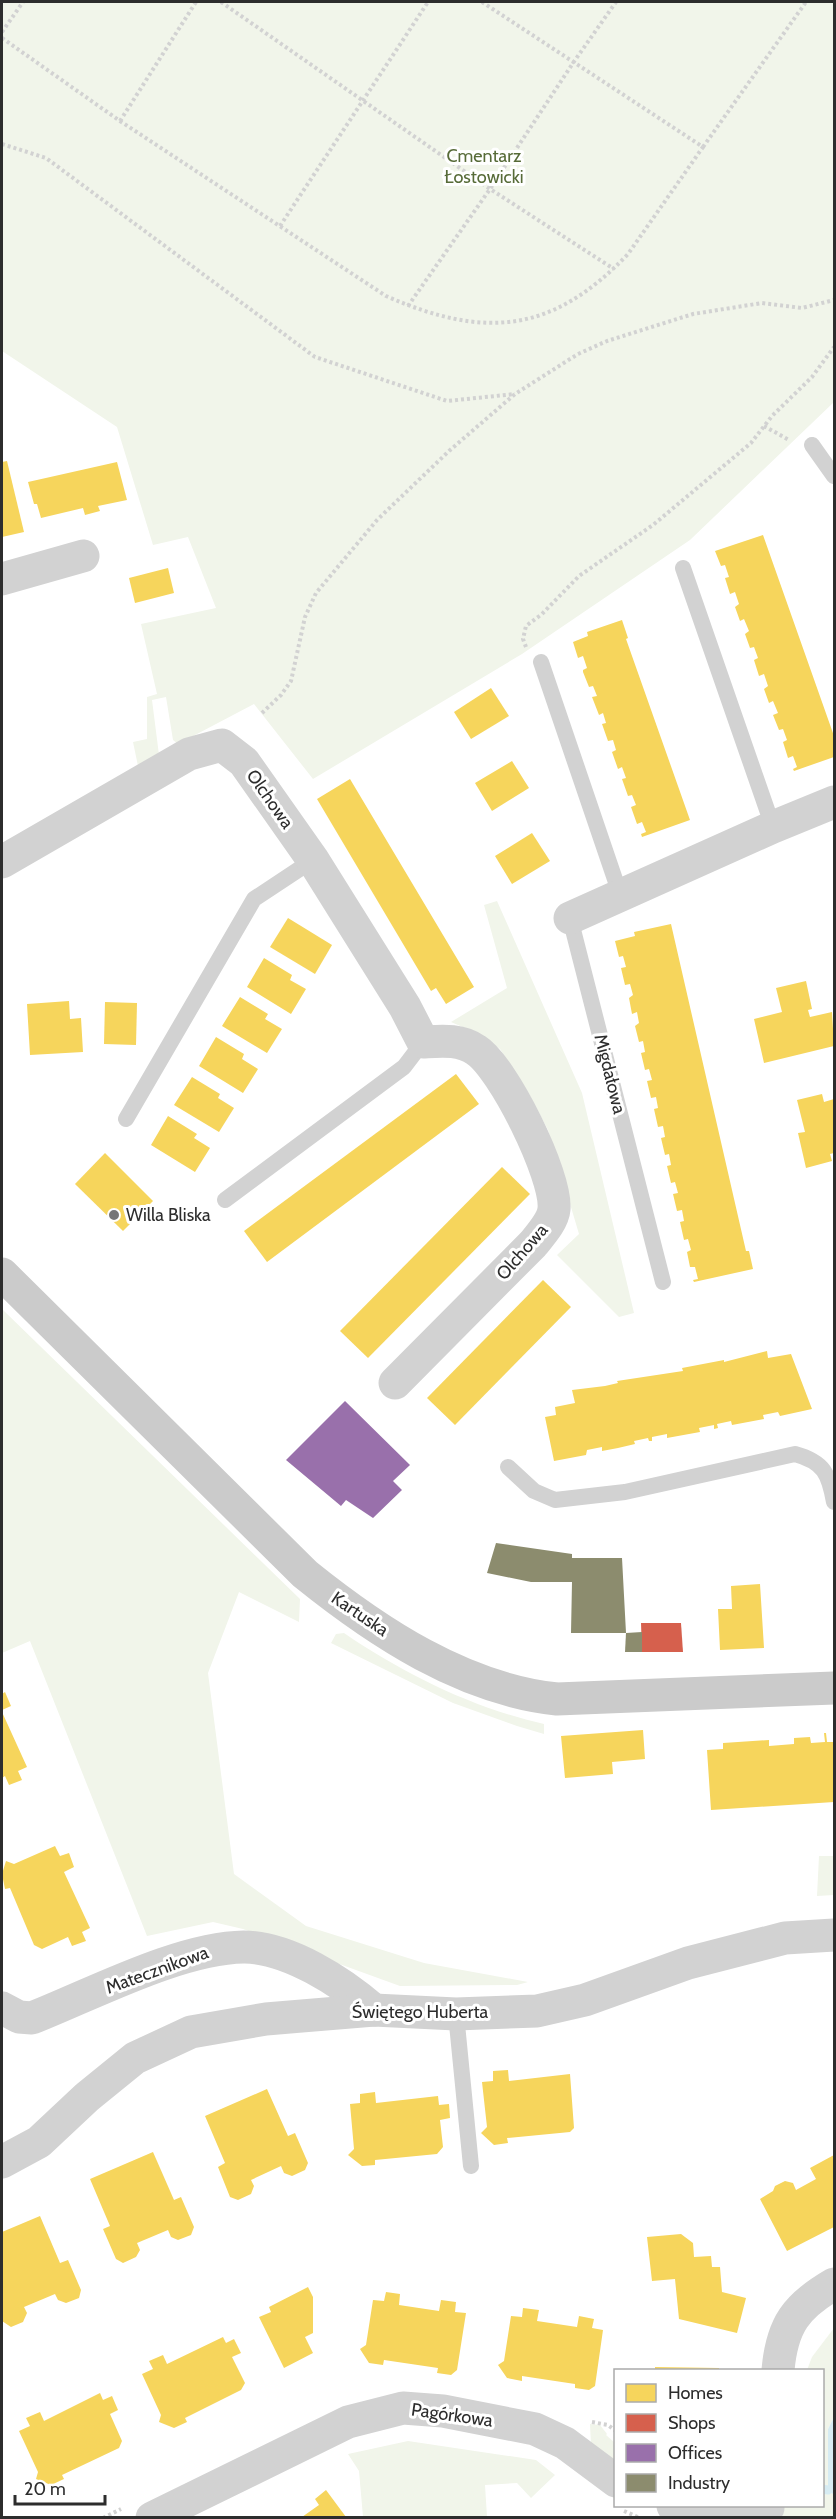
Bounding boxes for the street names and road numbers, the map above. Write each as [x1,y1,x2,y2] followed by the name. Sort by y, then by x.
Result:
[242,765,299,833] street label: Olchowa
[589,1032,631,1117] street label: Migdałowa
[492,1219,553,1285] street label: Olchowa
[327,1587,393,1641] street label: Kartuska
[103,1941,212,1999] street label: Matecznikowa
[352,2001,488,2023] street label: Świętego Huberta
[410,2398,495,2432] street label: Pagórkowa

